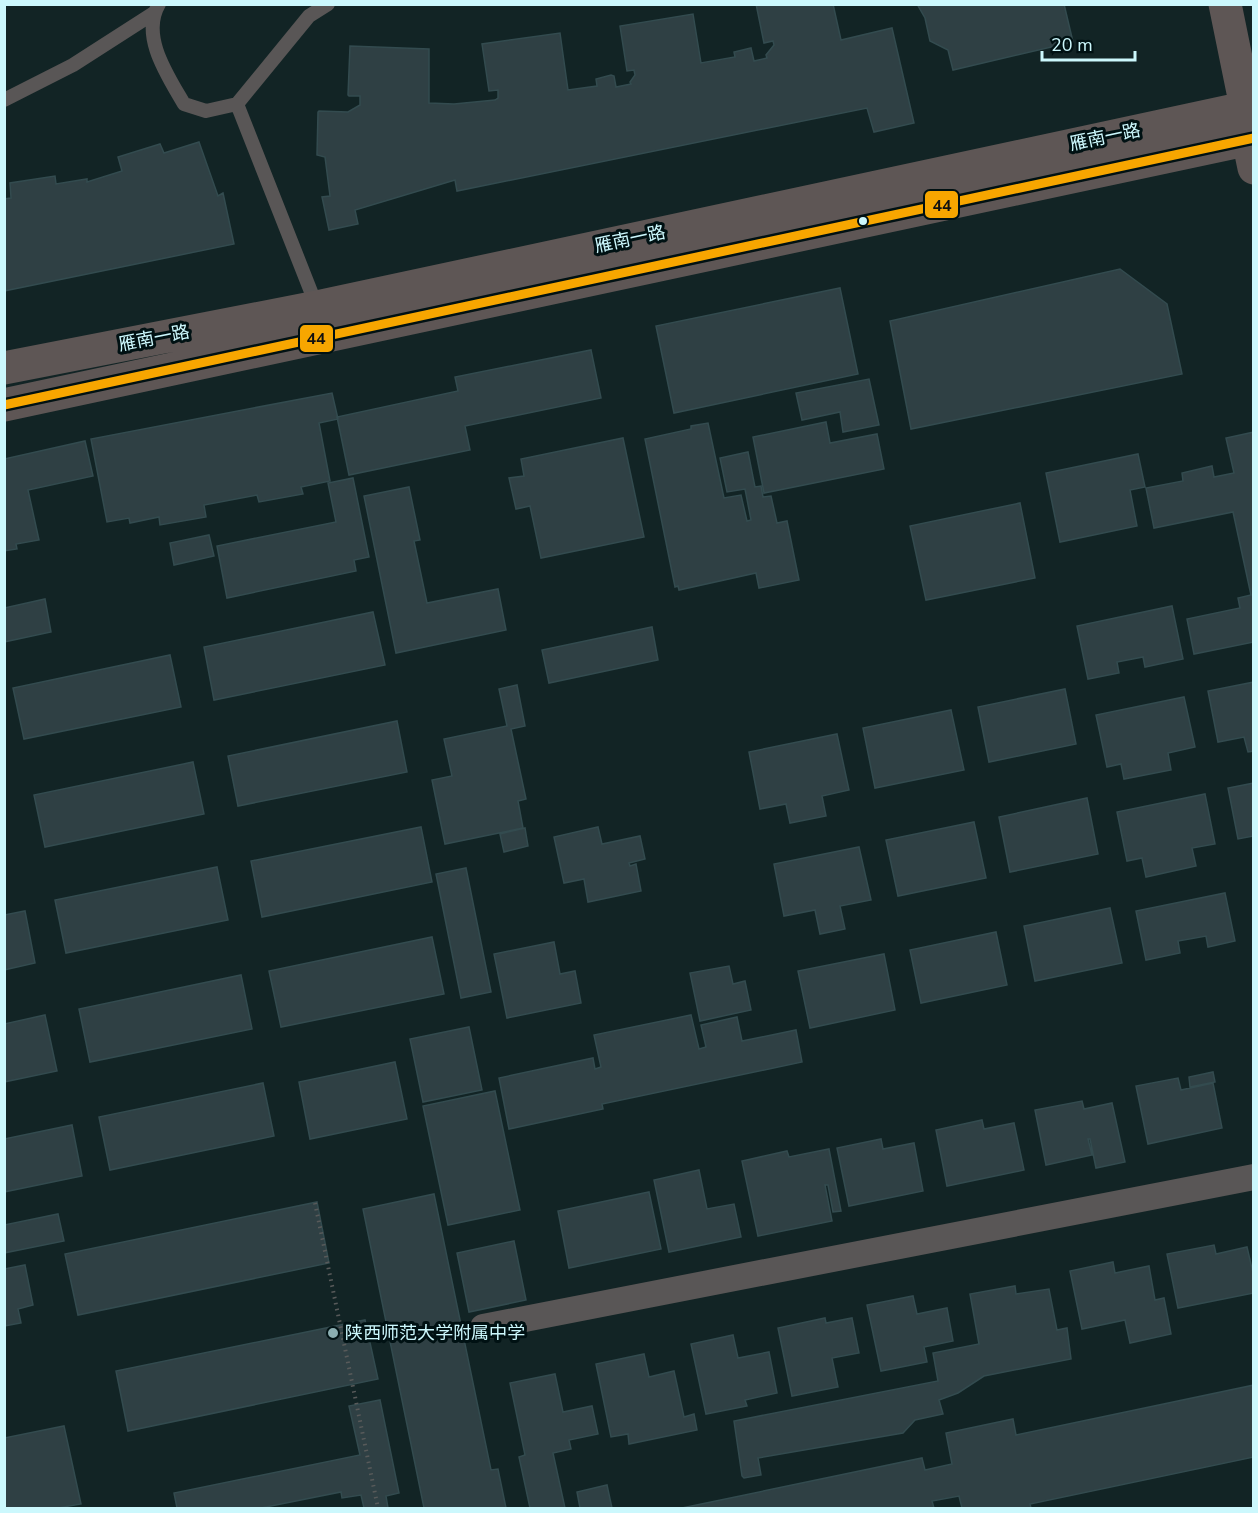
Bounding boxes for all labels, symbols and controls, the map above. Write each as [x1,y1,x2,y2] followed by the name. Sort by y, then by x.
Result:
[1042,24,1135,62] scale bar
[1051,33,1093,57] text: 20 m
[1067,118,1143,156] street label: 雁南一路
[924,190,959,219] line badge: 44
[932,195,952,217] text: 44
[857,215,869,227] unlabelled marker
[592,220,668,258] street label: 雁南一路
[116,319,192,357] street label: 雁南一路
[299,324,334,353] line badge: 44
[306,328,326,350] text: 44
[345,1321,525,1345] place label: 陕西师范大学附属中学
[326,1326,340,1340] marker: 陕西师范大学附属中学

